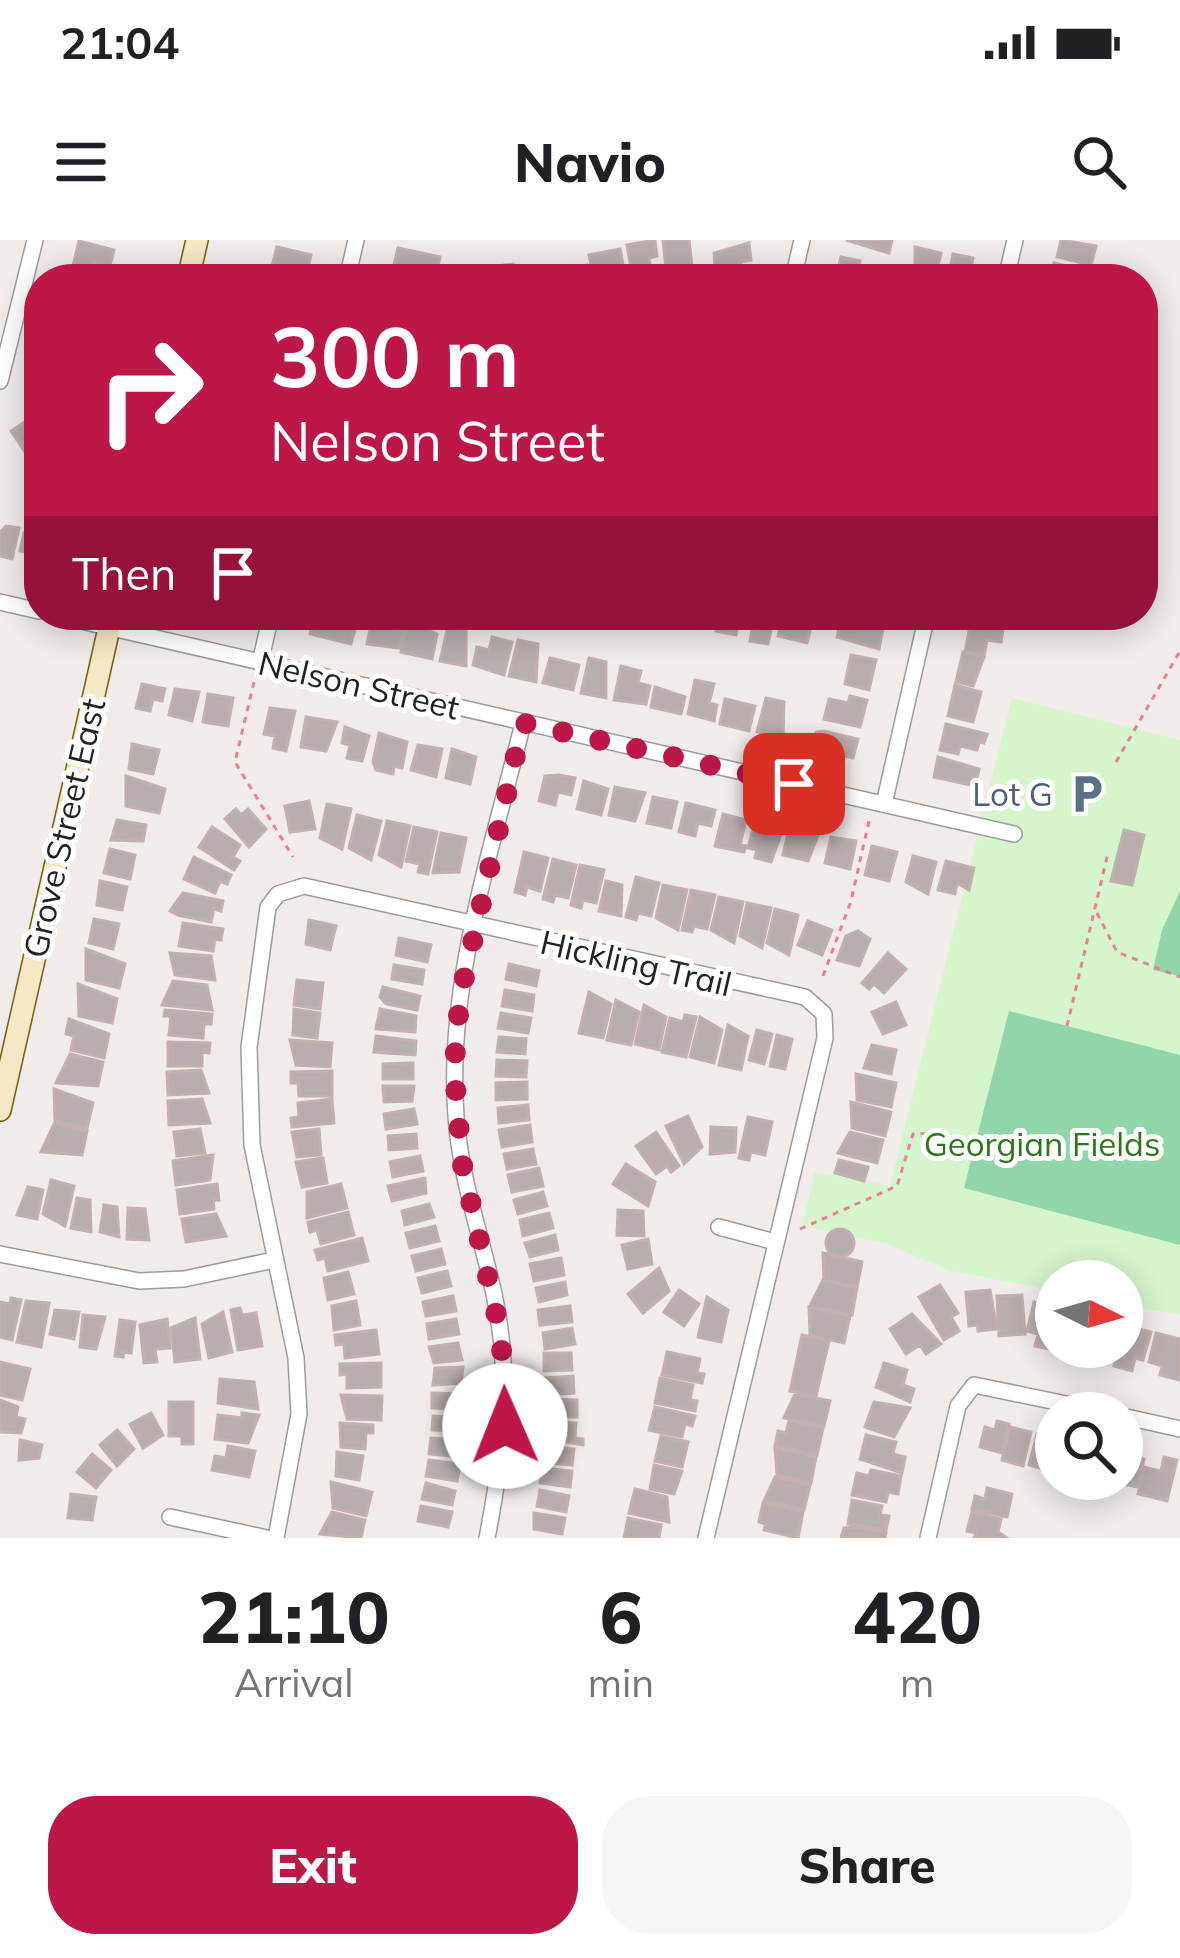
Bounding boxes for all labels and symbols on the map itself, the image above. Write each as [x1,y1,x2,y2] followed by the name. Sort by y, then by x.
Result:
[255,641,464,728] street label: Nelson Street
[14,694,113,962] street label: Grove Street East
[743,733,845,835] pin
[1064,771,1110,817] parking icon: Lot G
[972,773,1053,814] place label: Lot G
[537,921,736,1004] street label: Hickling Trail
[924,1123,1160,1164] park label: Georgian Fields
[1035,1260,1143,1368] north arrow
[442,1363,568,1489] position arrow

